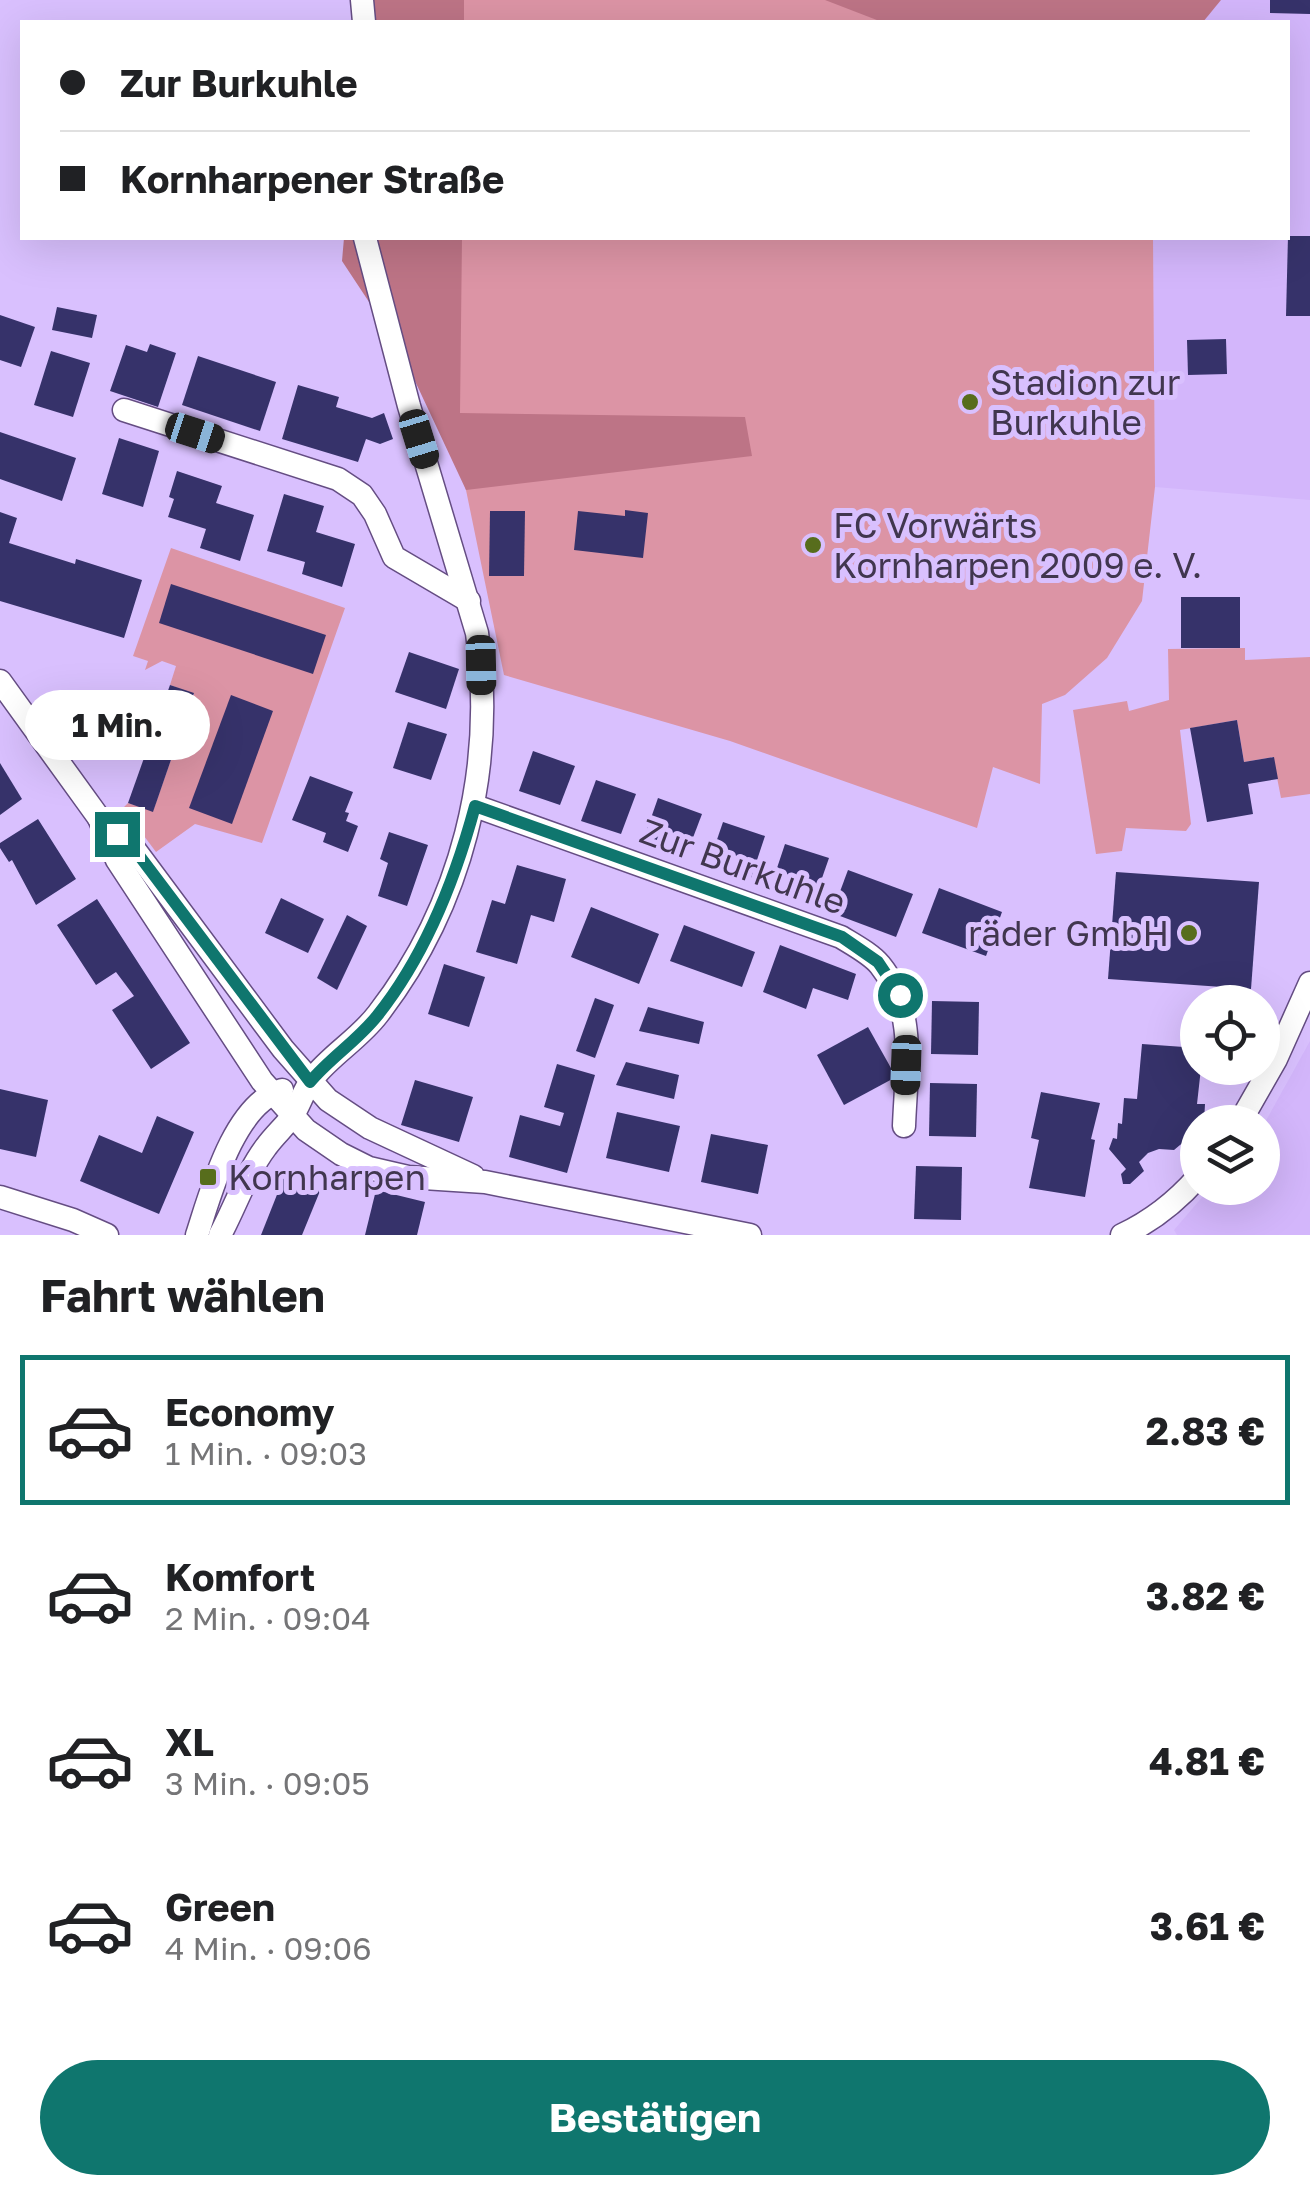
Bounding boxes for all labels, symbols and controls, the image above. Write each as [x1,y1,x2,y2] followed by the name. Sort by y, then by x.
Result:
[120,60,358,105] text: Zur Burkuhle
[120,156,504,201] text: Kornharpener Straße
[990,361,1180,443] place label: Stadion zur Burkuhle
[959,391,981,413] marker: Stadion zur Burkuhle
[396,406,442,472] car
[162,409,228,457] car
[833,504,1202,586] place label: FC Vorwärts Kornharpen 2009 e. V.
[802,534,824,556] marker: FC Vorwärts Kornharpen 2009 e. V.
[465,635,497,695] car
[24,689,210,759] callout: 1 Min.
[72,706,163,744] text: 1 Min.
[634,809,852,923] street label: Zur Burkuhle
[95,812,140,857] route end
[968,912,1169,954] place label: räder GmbH
[1178,922,1200,944] marker: räder GmbH
[878,973,923,1018] route start
[1180,985,1280,1205] map controls
[1180,985,1280,1085] button: locate
[890,1034,922,1096] car
[1180,1105,1280,1205] button: layers
[228,1156,426,1198] place label: Kornharpen
[197,1166,219,1188] marker: Kornharpen
[40,1268,325,1322] text: Fahrt wählen
[45,1385,135,1475] icon: car
[165,1389,334,1434] text: Economy
[1146,1408,1265,1453] text: 2.83 €
[165,1434,367,1472] text: 1 Min. · 09:03
[45,1550,135,1640] icon: car
[165,1554,315,1599] text: Komfort
[1146,1573,1265,1618] text: 3.82 €
[165,1599,371,1637] text: 2 Min. · 09:04
[45,1715,135,1805] icon: car
[165,1719,214,1764] text: XL
[1149,1738,1265,1783] text: 4.81 €
[165,1764,370,1802] text: 3 Min. · 09:05
[45,1880,135,1970] icon: car
[165,1884,275,1929] text: Green
[1150,1903,1265,1948] text: 3.61 €
[165,1929,372,1967] text: 4 Min. · 09:06
[40,2060,1270,2175] button: Bestätigen

